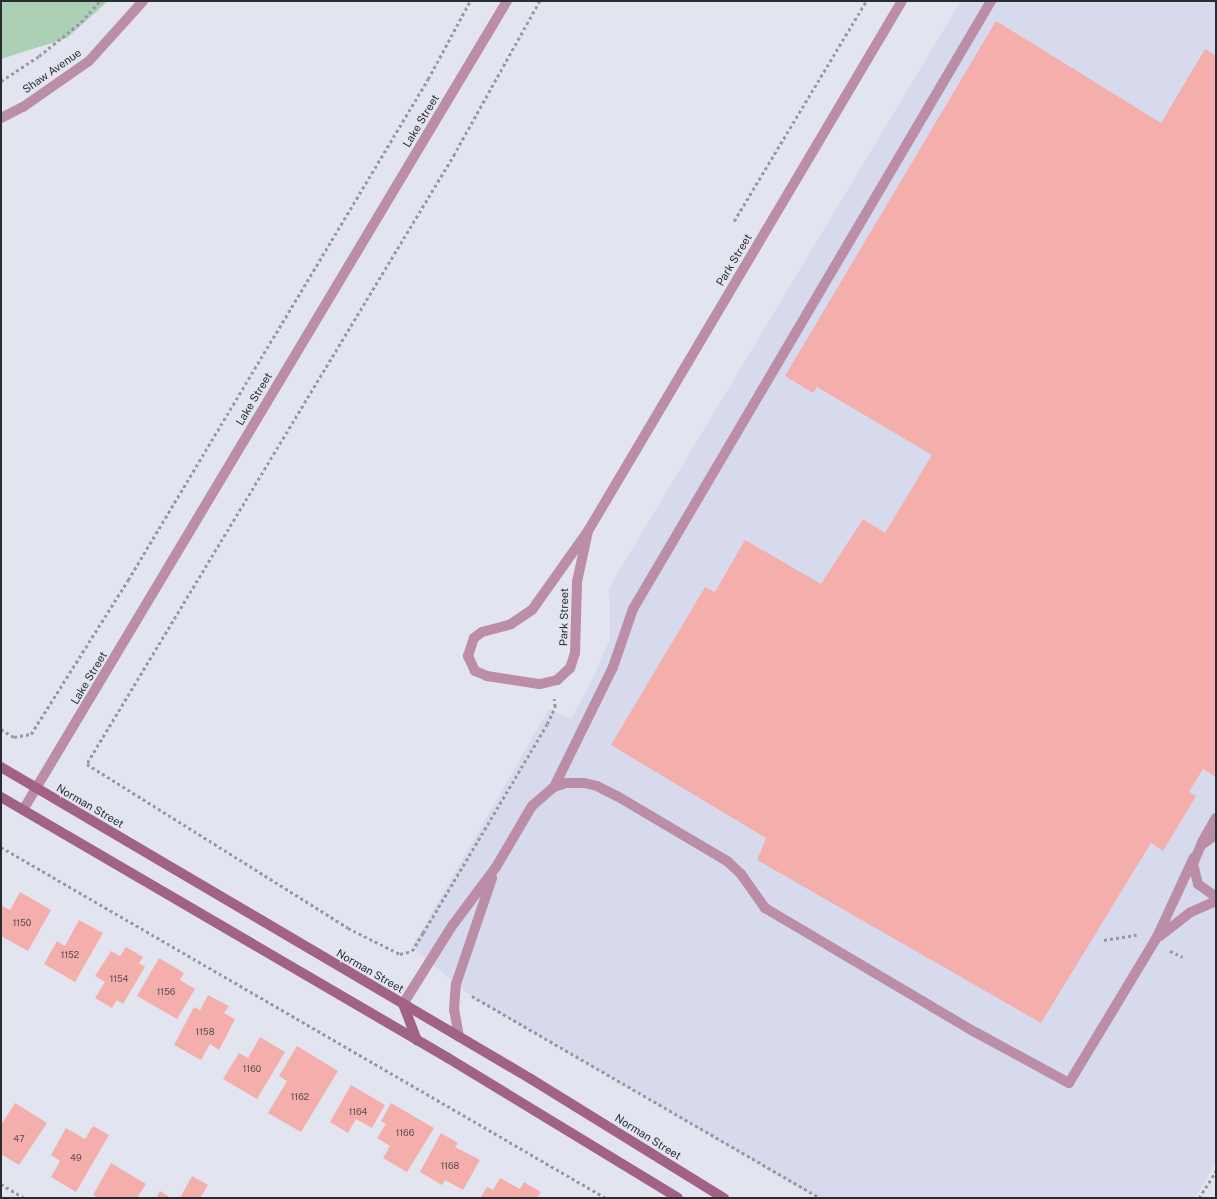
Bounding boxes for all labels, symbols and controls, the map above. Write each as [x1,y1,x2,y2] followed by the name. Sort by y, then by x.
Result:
[20,46,84,96] street label: Shaw Avenue
[400,92,442,150] street label: Lake Street
[713,232,755,288] street label: Park Street
[233,370,275,428] street label: Lake Street
[557,588,571,646] street label: Park Street
[68,649,110,707] street label: Lake Street
[54,781,126,831] street label: Norman Street
[13,918,31,928] house number: 1150
[334,946,406,996] street label: Norman Street
[61,950,79,960] house number: 1152
[110,974,128,984] house number: 1154
[157,987,175,997] house number: 1156
[196,1027,214,1037] house number: 1158
[243,1064,261,1074] house number: 1160
[291,1092,309,1102] house number: 1162
[349,1107,367,1117] house number: 1164
[613,1111,683,1163] street label: Norman Street
[396,1128,414,1138] house number: 1166
[13,1134,25,1144] house number: 47
[70,1153,82,1163] house number: 49
[441,1161,459,1171] house number: 1168

